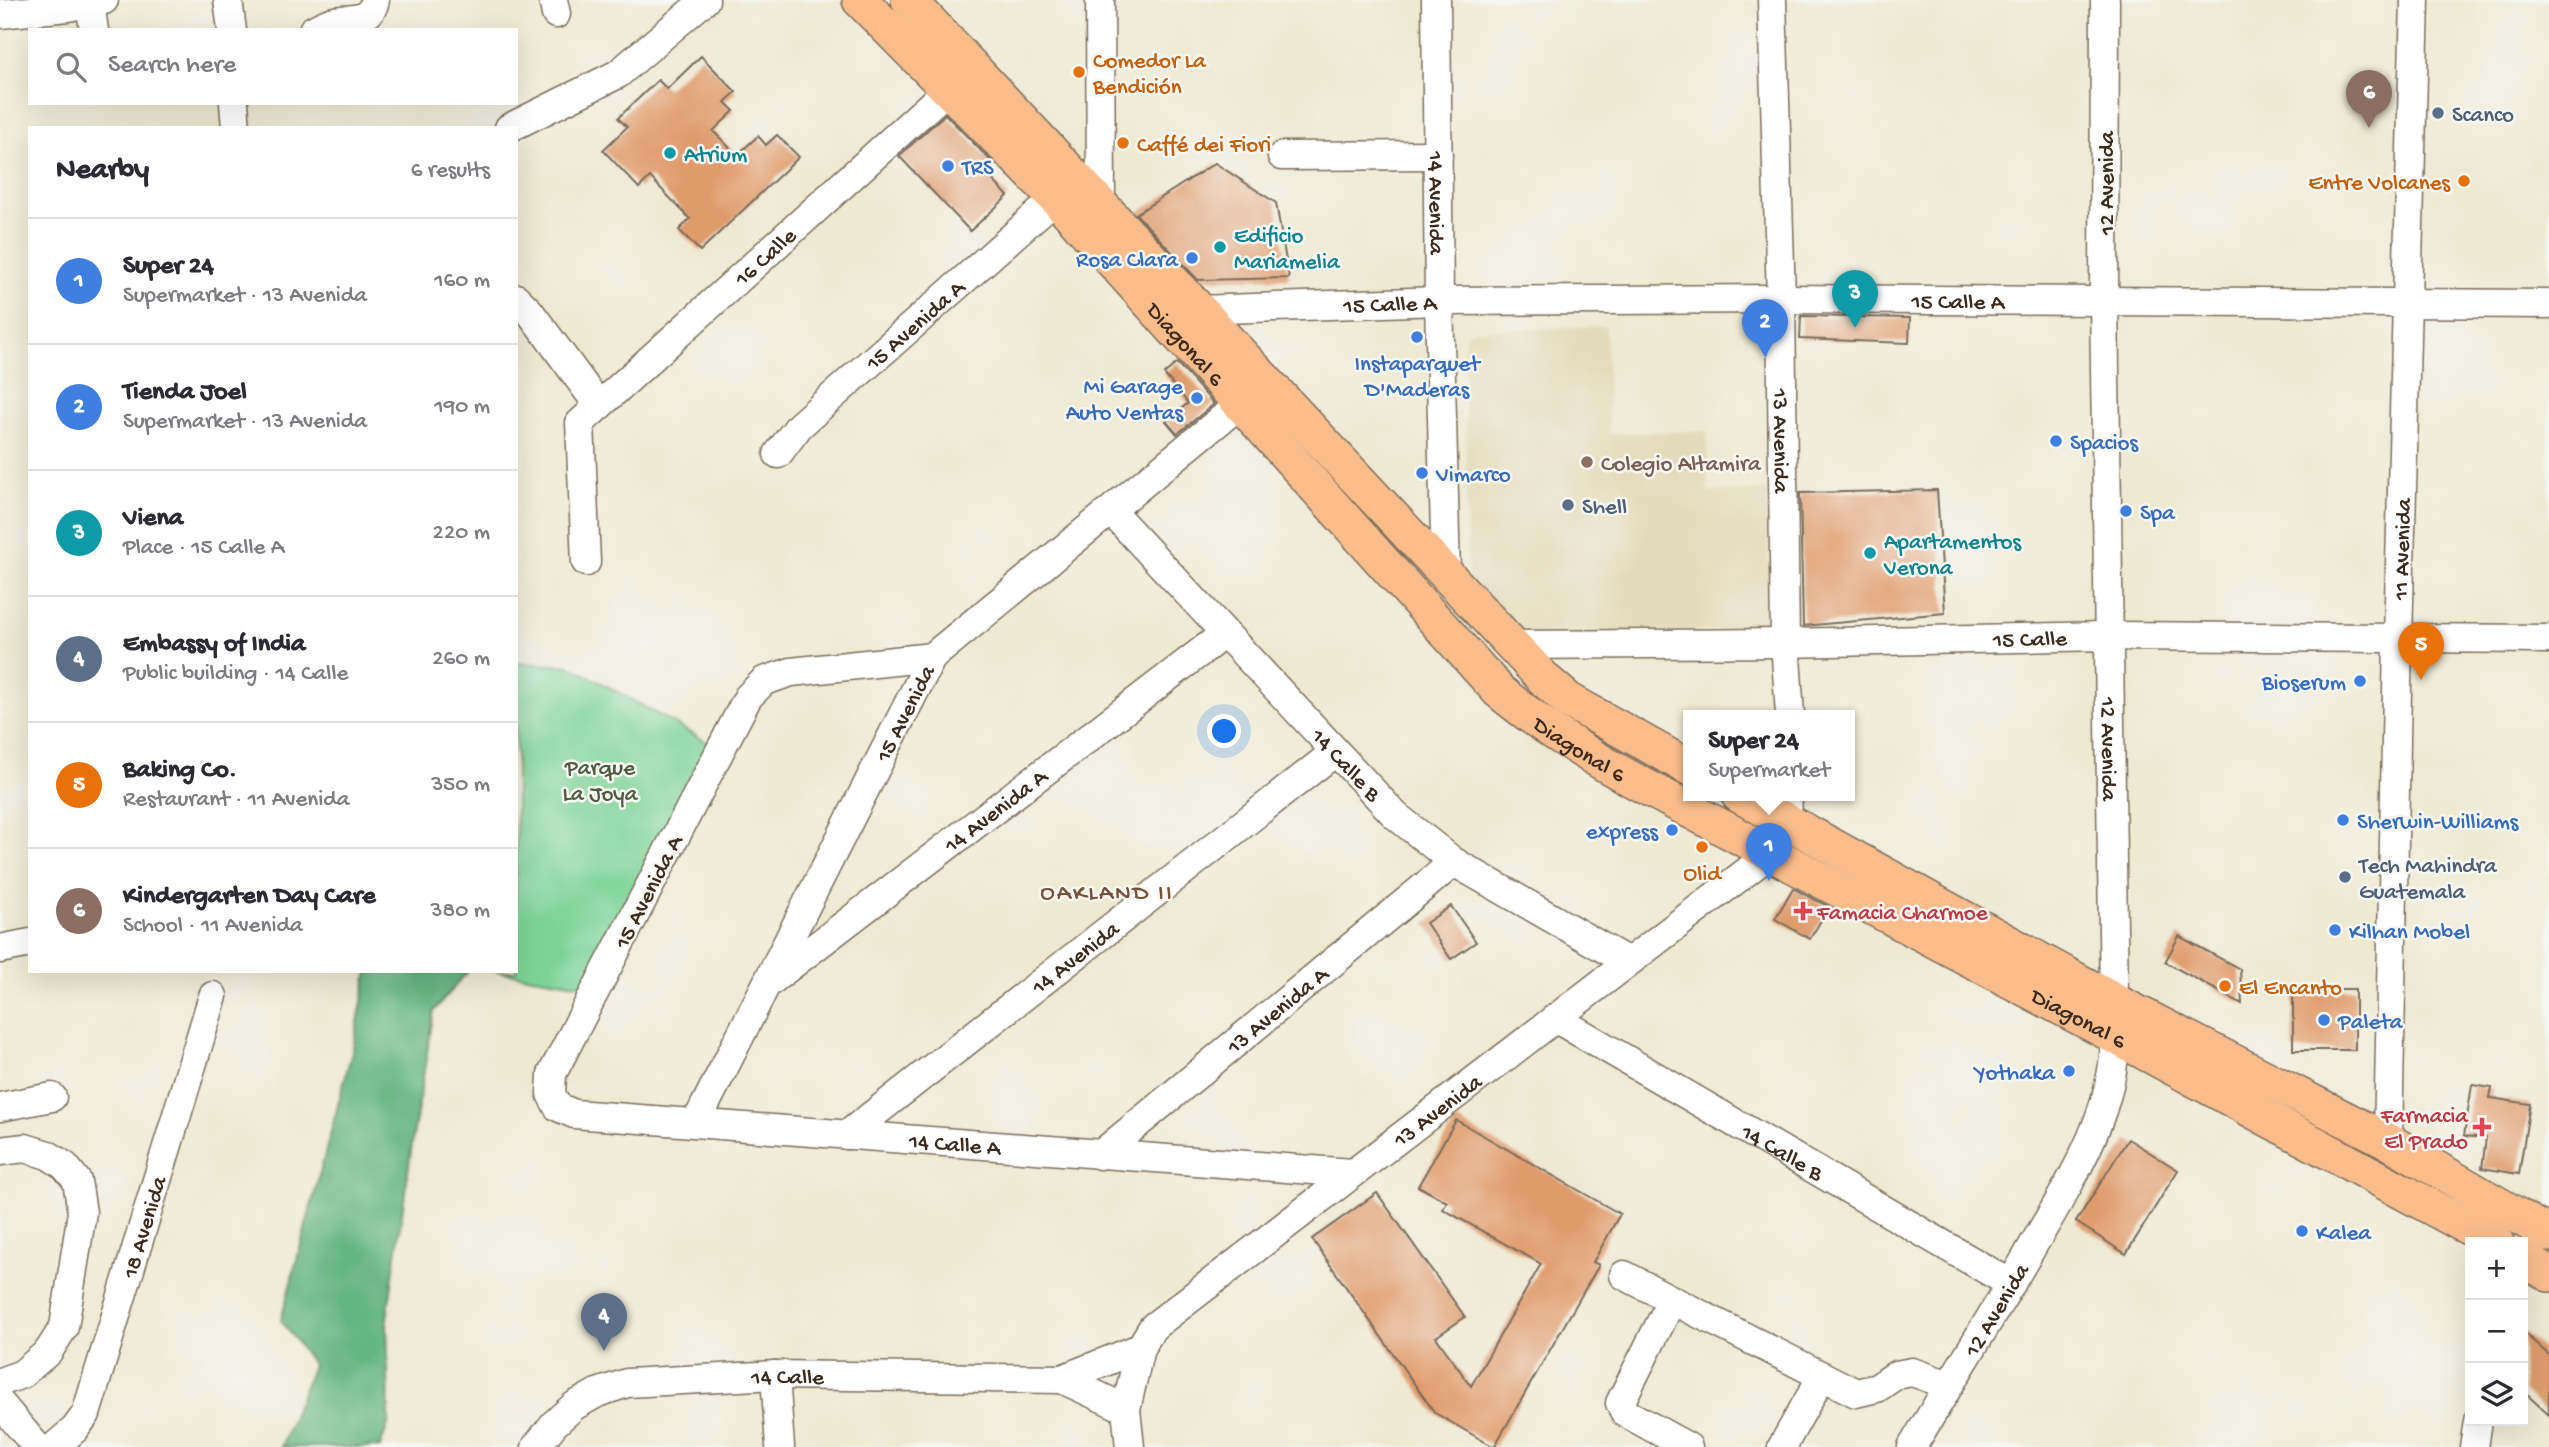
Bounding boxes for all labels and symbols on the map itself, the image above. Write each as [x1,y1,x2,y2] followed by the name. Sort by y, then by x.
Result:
[1092,49,1207,102] place label: Comedor La Bendición
[1071,64,1087,80] marker: Comedor La Bendición
[2346,70,2392,128] pin: 6
[2452,103,2514,130] place label: Scanco
[2430,105,2446,121] marker: Scanco
[2095,130,2122,236] street label: 12 Avenida
[1137,133,1271,160] place label: Caffé dei Fiori
[1115,135,1131,151] marker: Caffé dei Fiori
[684,143,747,170] place label: Atrium
[662,145,678,161] marker: Atrium
[1420,150,1449,256] street label: 14 Avenida
[960,156,994,183] place label: TRS
[940,158,956,174] marker: TRS
[2308,171,2451,198] place label: Entre Volcanes
[2456,173,2472,189] marker: Entre Volcanes
[730,223,804,294] street label: 16 Calle
[1234,224,1341,277] place label: Edificio Mariamelia
[1212,239,1228,255] marker: Edificio Mariamelia
[1076,248,1179,275] place label: Rosa Clara
[1184,250,1200,266] marker: Rosa Clara
[1832,270,1878,328] pin: 3
[861,274,973,378] street label: 15 Avenida A
[1910,290,2006,317] street label: 15 Calle A
[1342,291,1438,322] street label: 15 Calle A
[1138,297,1229,394] street label: Diagonal 6
[1742,299,1788,357] pin: 2
[1409,329,1425,345] marker: Instaparquet D'Maderas
[1354,352,1481,405] place label: Instaparquet D'Maderas
[1066,375,1184,428] place label: Mi Garage Auto Ventas
[1765,387,1793,495] street label: 13 Avenida
[1189,390,1205,406] marker: Mi Garage Auto Ventas
[2070,431,2138,458] place label: Spacios
[2048,433,2064,449] marker: Spacios
[1601,452,1762,479] place label: Colegio Altamira
[1579,454,1595,470] marker: Colegio Altamira
[1435,463,1511,490] place label: Vimarco
[1414,465,1430,481] marker: Vimarco
[1582,495,1627,522] place label: Shell
[1560,497,1576,513] marker: Shell
[2389,497,2419,601] street label: 11 Avenida
[2140,501,2176,528] place label: Spa
[2118,503,2134,519] marker: Spa
[1883,530,2021,583] place label: Apartamentos Verona
[1862,545,1878,561] marker: Apartamentos Verona
[2398,622,2444,680] pin: 5
[1992,627,2068,655] street label: 15 Calle
[871,660,943,768] street label: 15 Avenida
[2261,671,2346,698] place label: Bioserum
[2352,673,2368,689] marker: Bioserum
[2093,696,2121,802] street label: 12 Avenida
[1525,711,1630,790] street label: Diagonal 6
[1207,714,1241,748] your location
[1303,723,1386,809] street label: 14 Calle B
[563,756,639,809] park label: Parque La Joya
[939,763,1055,861] street label: 14 Avenida A
[2357,810,2519,837] place label: Sherwin-Williams
[2335,812,2351,828] marker: Sherwin-Williams
[1586,820,1659,847] place label: express
[1664,822,1680,838] marker: express
[1746,823,1792,881] pin: 1
[610,830,691,955] street label: 15 Avenida A
[1694,839,1710,855] marker: Olid
[2357,854,2498,907] place label: Tech Mahindra Guatemala
[1683,862,1722,889] place label: Olid
[2337,869,2353,885] marker: Tech Mahindra Guatemala
[1040,880,1174,909] district label: OAKLAND II
[1816,901,1989,928] place label: Famacia Charmoe
[1795,903,1811,919] marker: Famacia Charmoe
[1027,916,1126,1002] street label: 14 Avenida
[2349,920,2470,947] place label: Kilhan Mobel
[2327,922,2343,938] marker: Kilhan Mobel
[1222,961,1336,1062] street label: 13 Avenida A
[2239,976,2342,1003] place label: El Encanto
[2217,978,2233,994] marker: El Encanto
[2024,983,2130,1057] street label: Diagonal 6
[2337,1010,2404,1037] place label: Paleta
[2316,1012,2332,1028] marker: Paleta
[1973,1061,2056,1088] place label: Yothaka
[2061,1063,2077,1079] marker: Yothaka
[1388,1069,1489,1155] street label: 13 Avenida
[2380,1104,2469,1157] place label: Farmacia El Prado
[1735,1119,1828,1189] street label: 14 Calle B
[2474,1119,2490,1135] marker: Farmacia El Prado
[907,1129,1003,1163] street label: 14 Calle A
[118,1172,175,1283] street label: 18 Avenida
[2316,1221,2372,1248] place label: Kalea
[2294,1223,2310,1239] marker: Kalea
[1959,1259,2037,1363] street label: 12 Avenida
[581,1293,627,1351] pin: 4
[750,1365,825,1393] street label: 14 Calle

